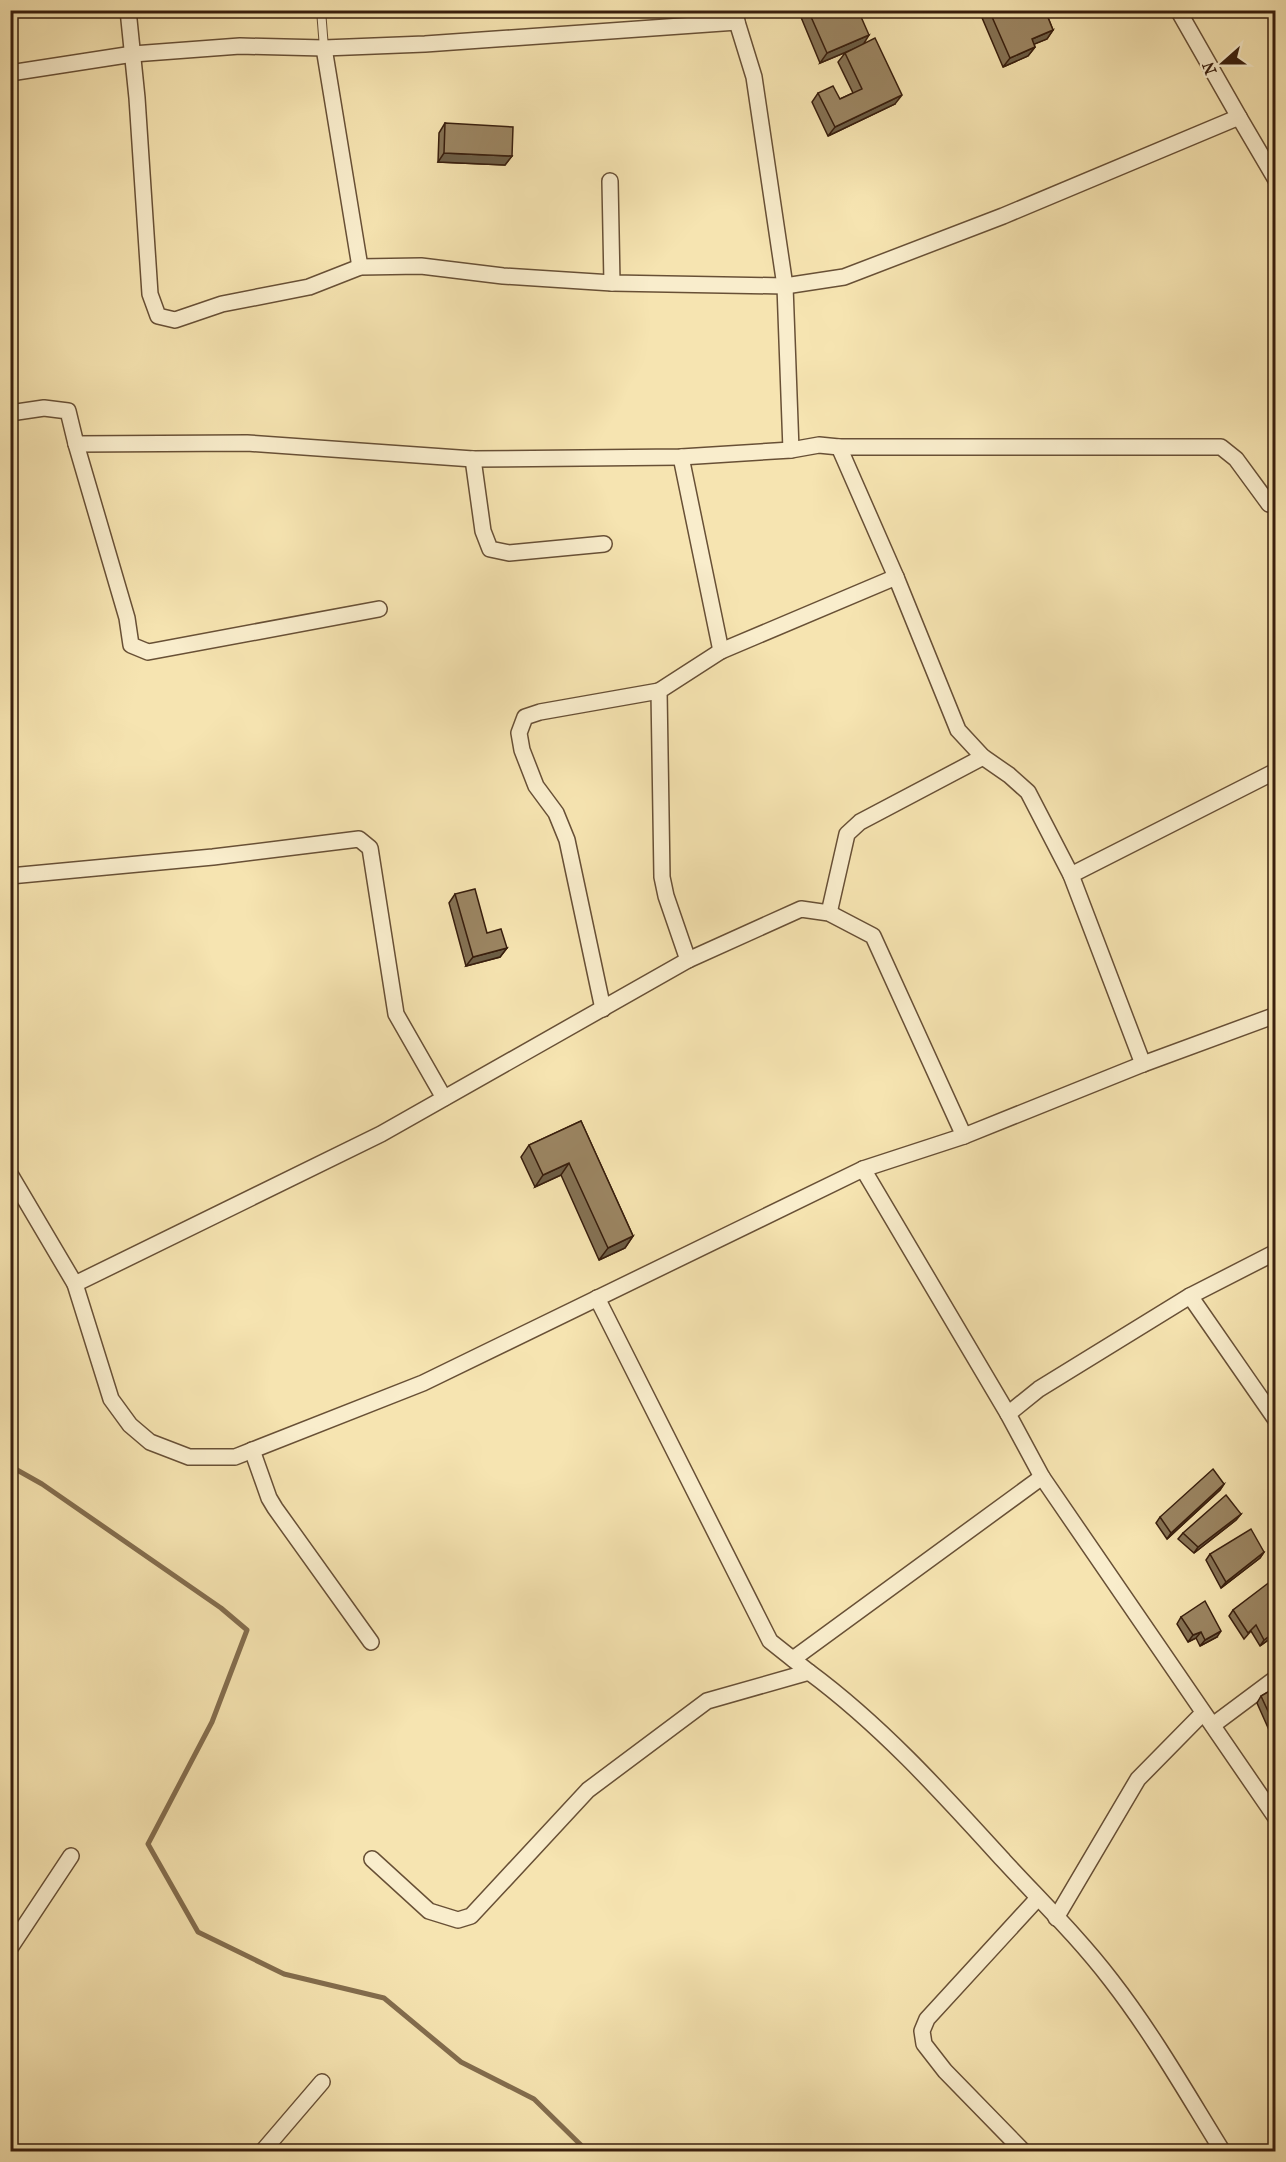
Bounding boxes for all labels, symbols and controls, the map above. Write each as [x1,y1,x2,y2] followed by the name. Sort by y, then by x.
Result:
[1193,33,1253,93] north arrow
[1198,58,1221,77] text: N

